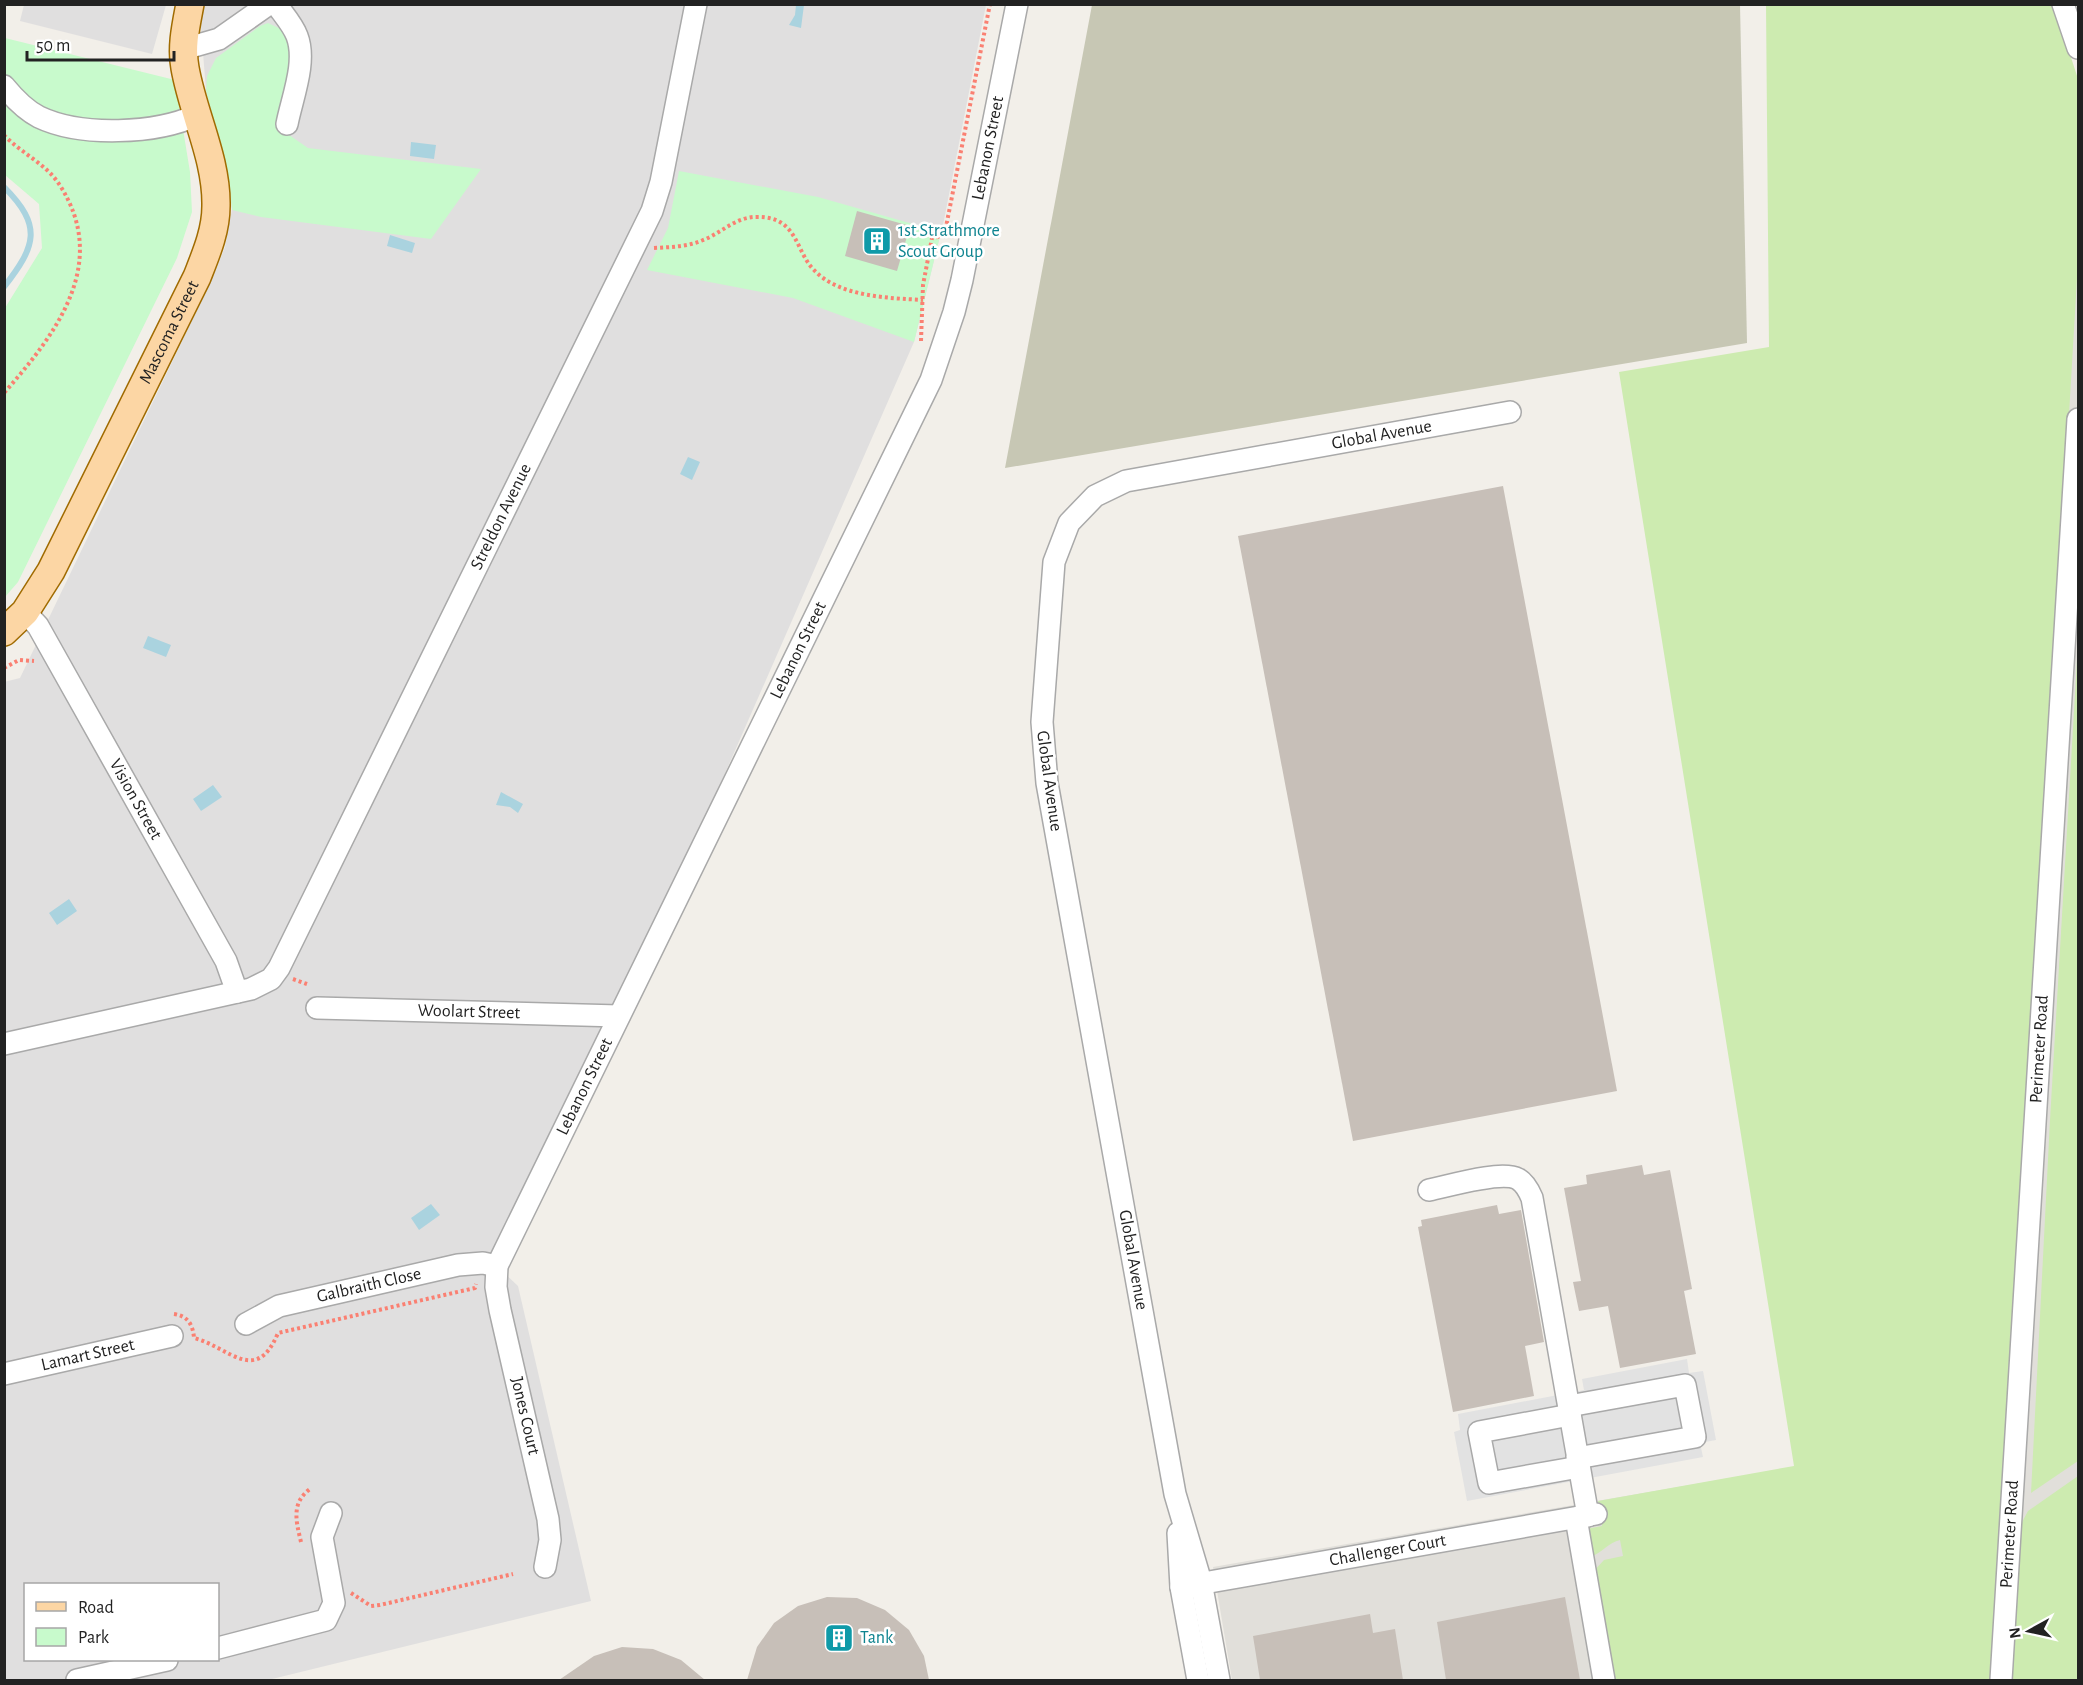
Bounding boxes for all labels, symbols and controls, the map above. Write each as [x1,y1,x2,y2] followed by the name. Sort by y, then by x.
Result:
[27,24,174,62] scale bar
[36,37,70,55] text: 50 m
[969,95,1007,202] street label: Lebanon Street
[898,222,1000,261] place label: 1st Strathmore Scout Group
[861,225,893,257] building icon: 1st Strathmore Scout Group
[136,278,203,387] street label: Mascoma Street
[1330,417,1433,453] street label: Global Avenue
[468,461,535,573] street label: Streldon Avenue
[767,599,830,702] street label: Lebanon Street
[1033,730,1065,832] street label: Global Avenue
[106,756,165,843] street label: Vision Street
[2027,995,2052,1104] street label: Perimeter Road
[417,1002,521,1022] street label: Woolart Street
[554,1035,616,1138] street label: Lebanon Street
[1115,1209,1151,1311] street label: Global Avenue
[315,1265,423,1306] street label: Galbraith Close
[39,1336,137,1374] street label: Lamart Street
[507,1375,543,1457] street label: Jones Court
[1998,1480,2022,1589] street label: Perimeter Road
[1328,1531,1448,1570] street label: Challenger Court
[24,1583,219,1661] legend
[78,1599,114,1617] text: Road
[1999,1601,2059,1661] north arrow
[823,1622,855,1654] building icon: Tank
[2006,1626,2024,1640] text: N
[78,1629,110,1647] text: Park
[860,1629,894,1647] place label: Tank

